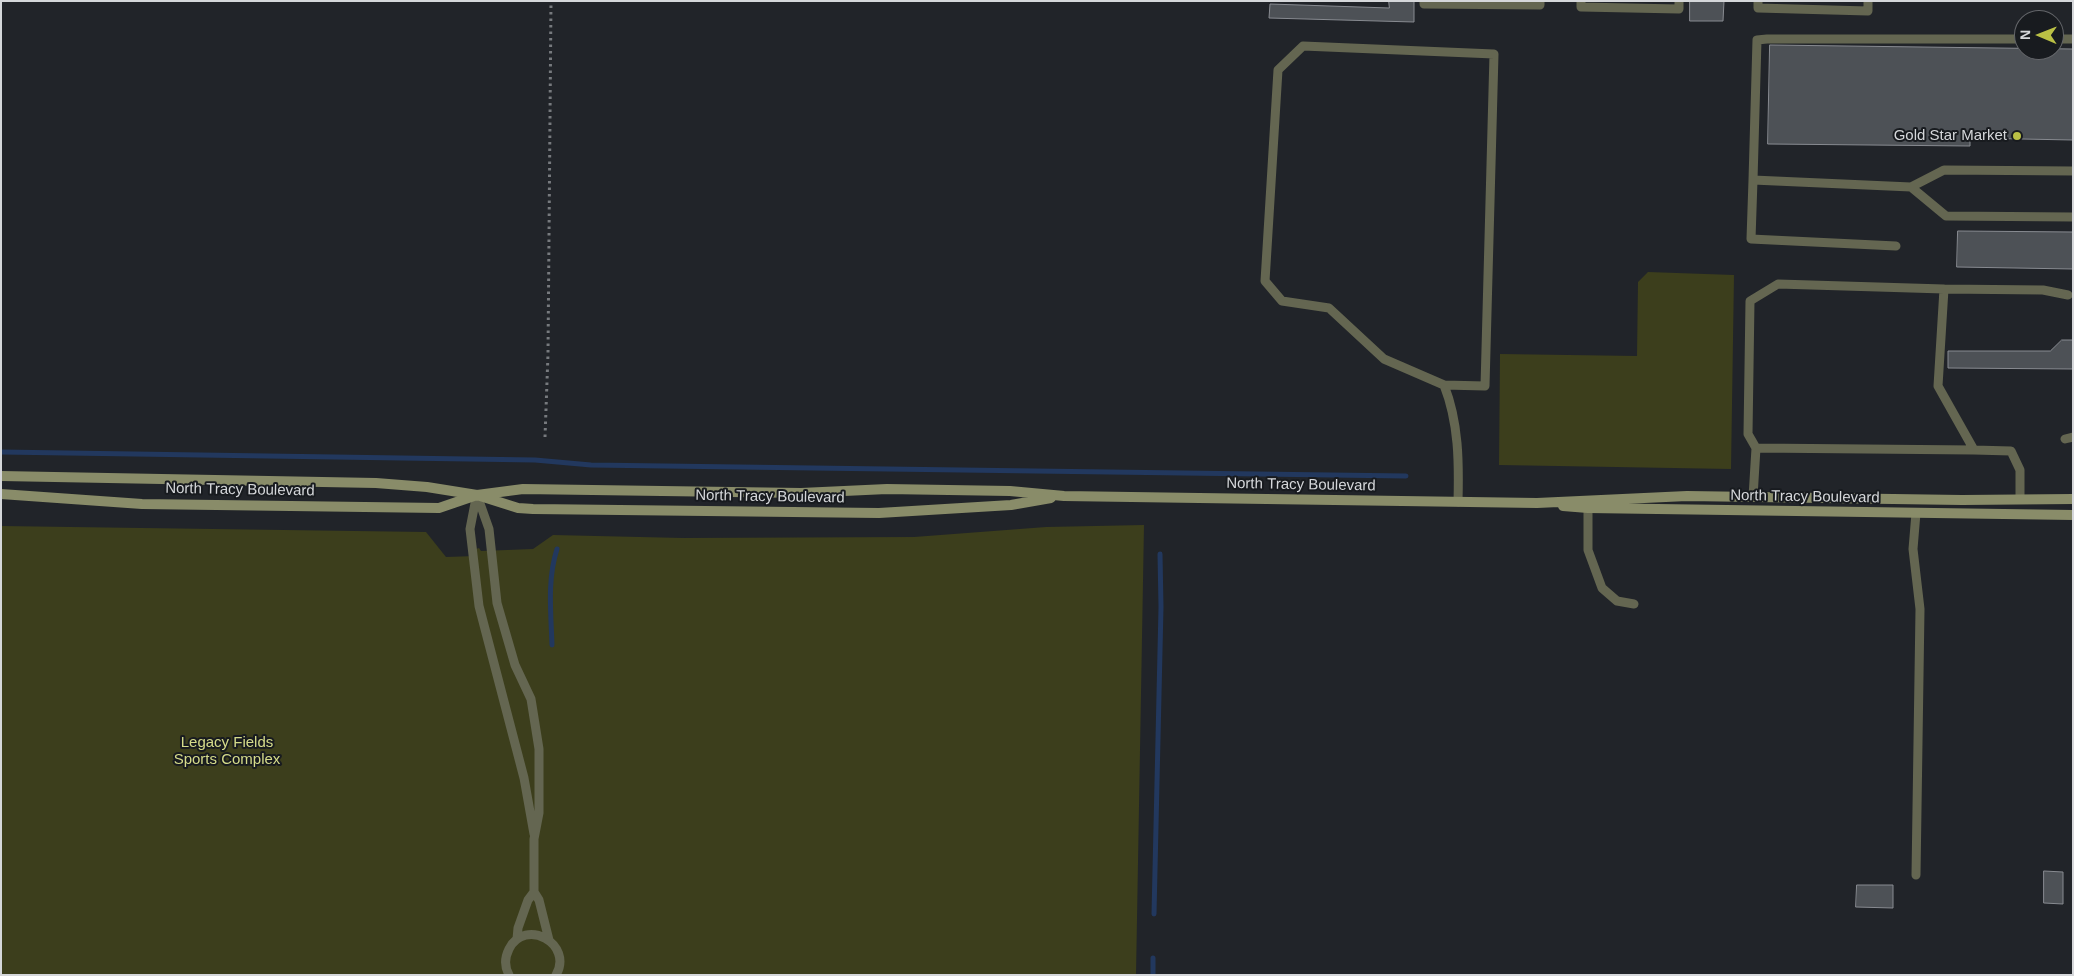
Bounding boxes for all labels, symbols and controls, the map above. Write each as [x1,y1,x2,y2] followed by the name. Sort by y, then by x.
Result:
[2014,10,2064,60] north arrow
[2017,30,2033,40] text: N
[1894,127,2007,145] place label: Gold Star Market
[2011,130,2023,142] marker: Gold Star Market
[1226,475,1376,495] street label: North Tracy Boulevard
[165,480,315,500] street label: North Tracy Boulevard
[695,487,845,507] street label: North Tracy Boulevard
[1730,487,1880,507] street label: North Tracy Boulevard
[174,734,280,769] park label: Legacy Fields Sports Complex

